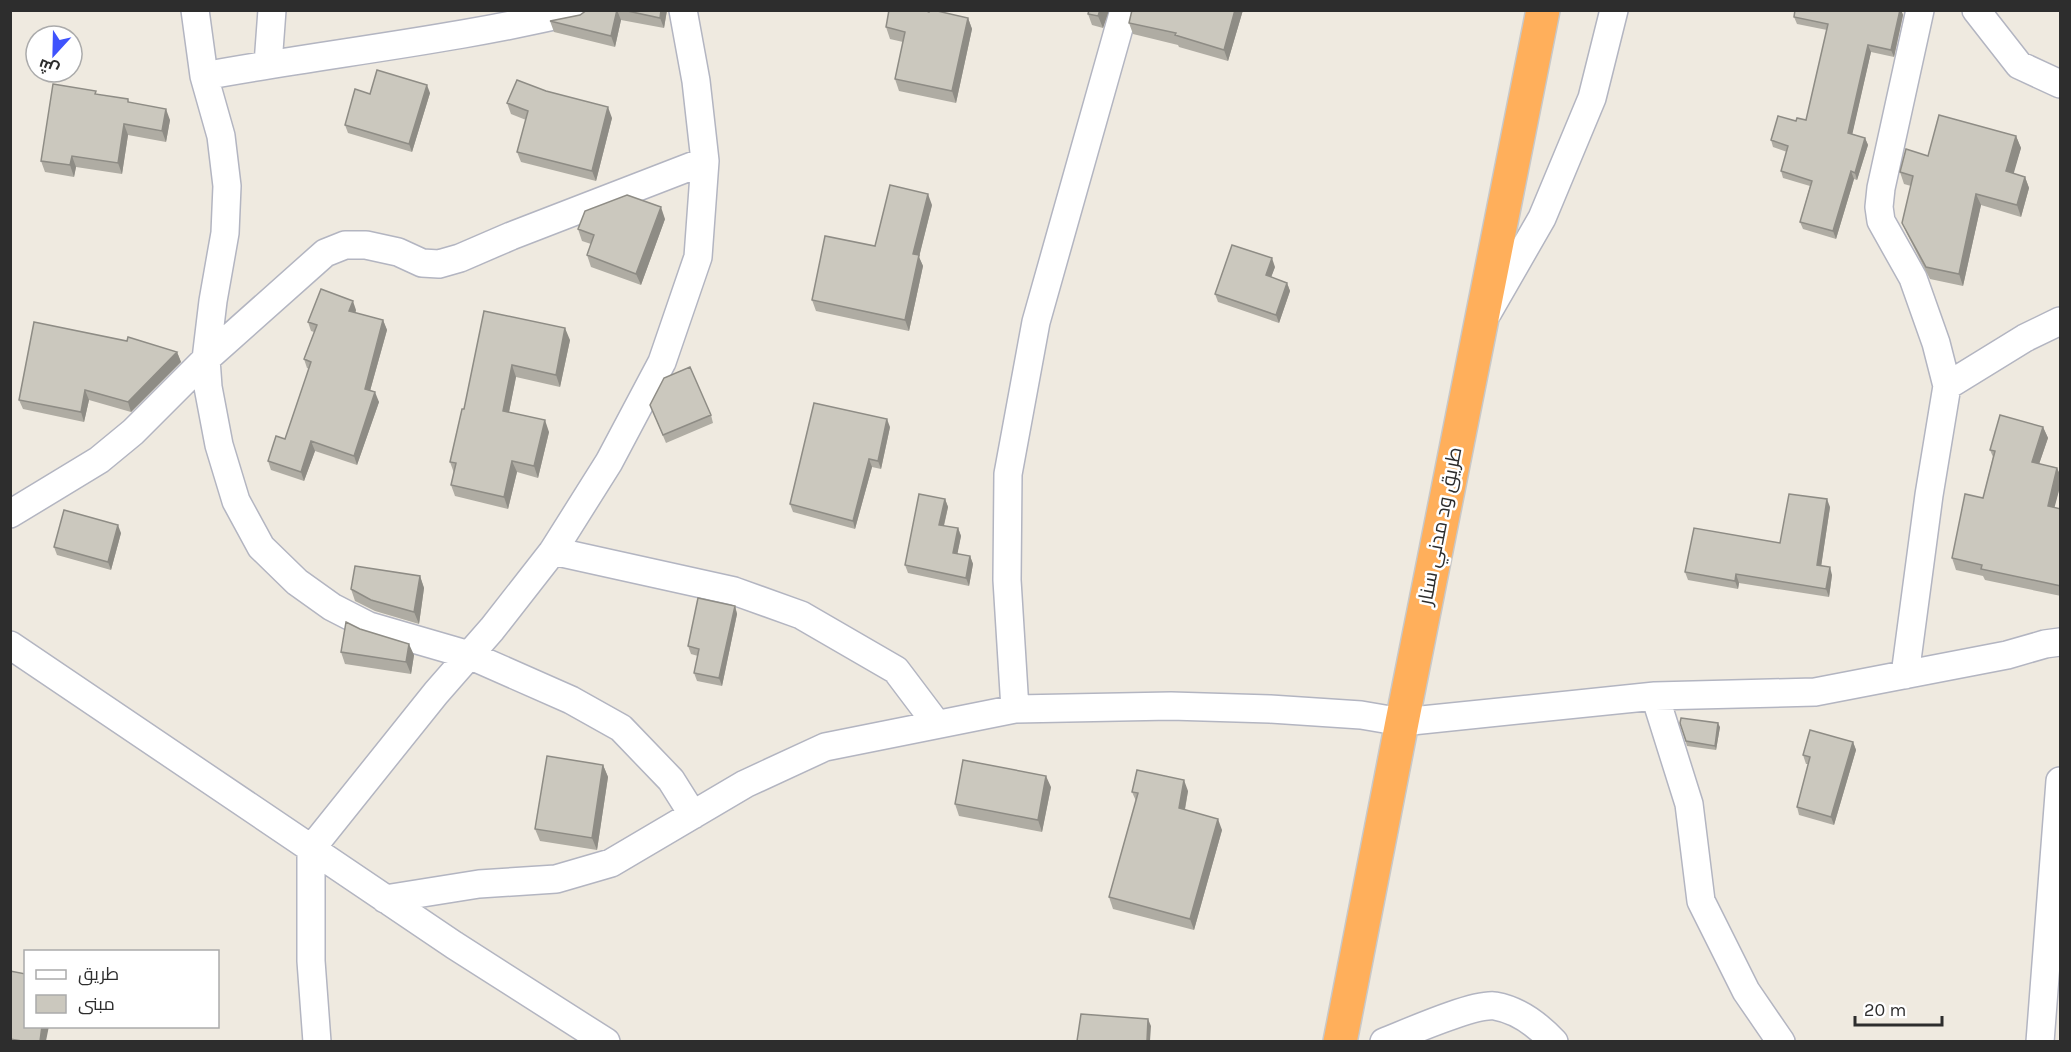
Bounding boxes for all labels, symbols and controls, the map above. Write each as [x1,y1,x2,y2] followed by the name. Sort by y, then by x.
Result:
[24,24,84,84] north arrow
[35,55,62,80] text: ش
[1413,445,1471,609] street label: طريق ود مدني سنار
[24,950,219,1028] legend
[78,963,119,986] text: طريق
[1855,989,1942,1027] scale bar
[78,993,115,1015] text: مبنى
[1864,999,1906,1021] text: 20 m

